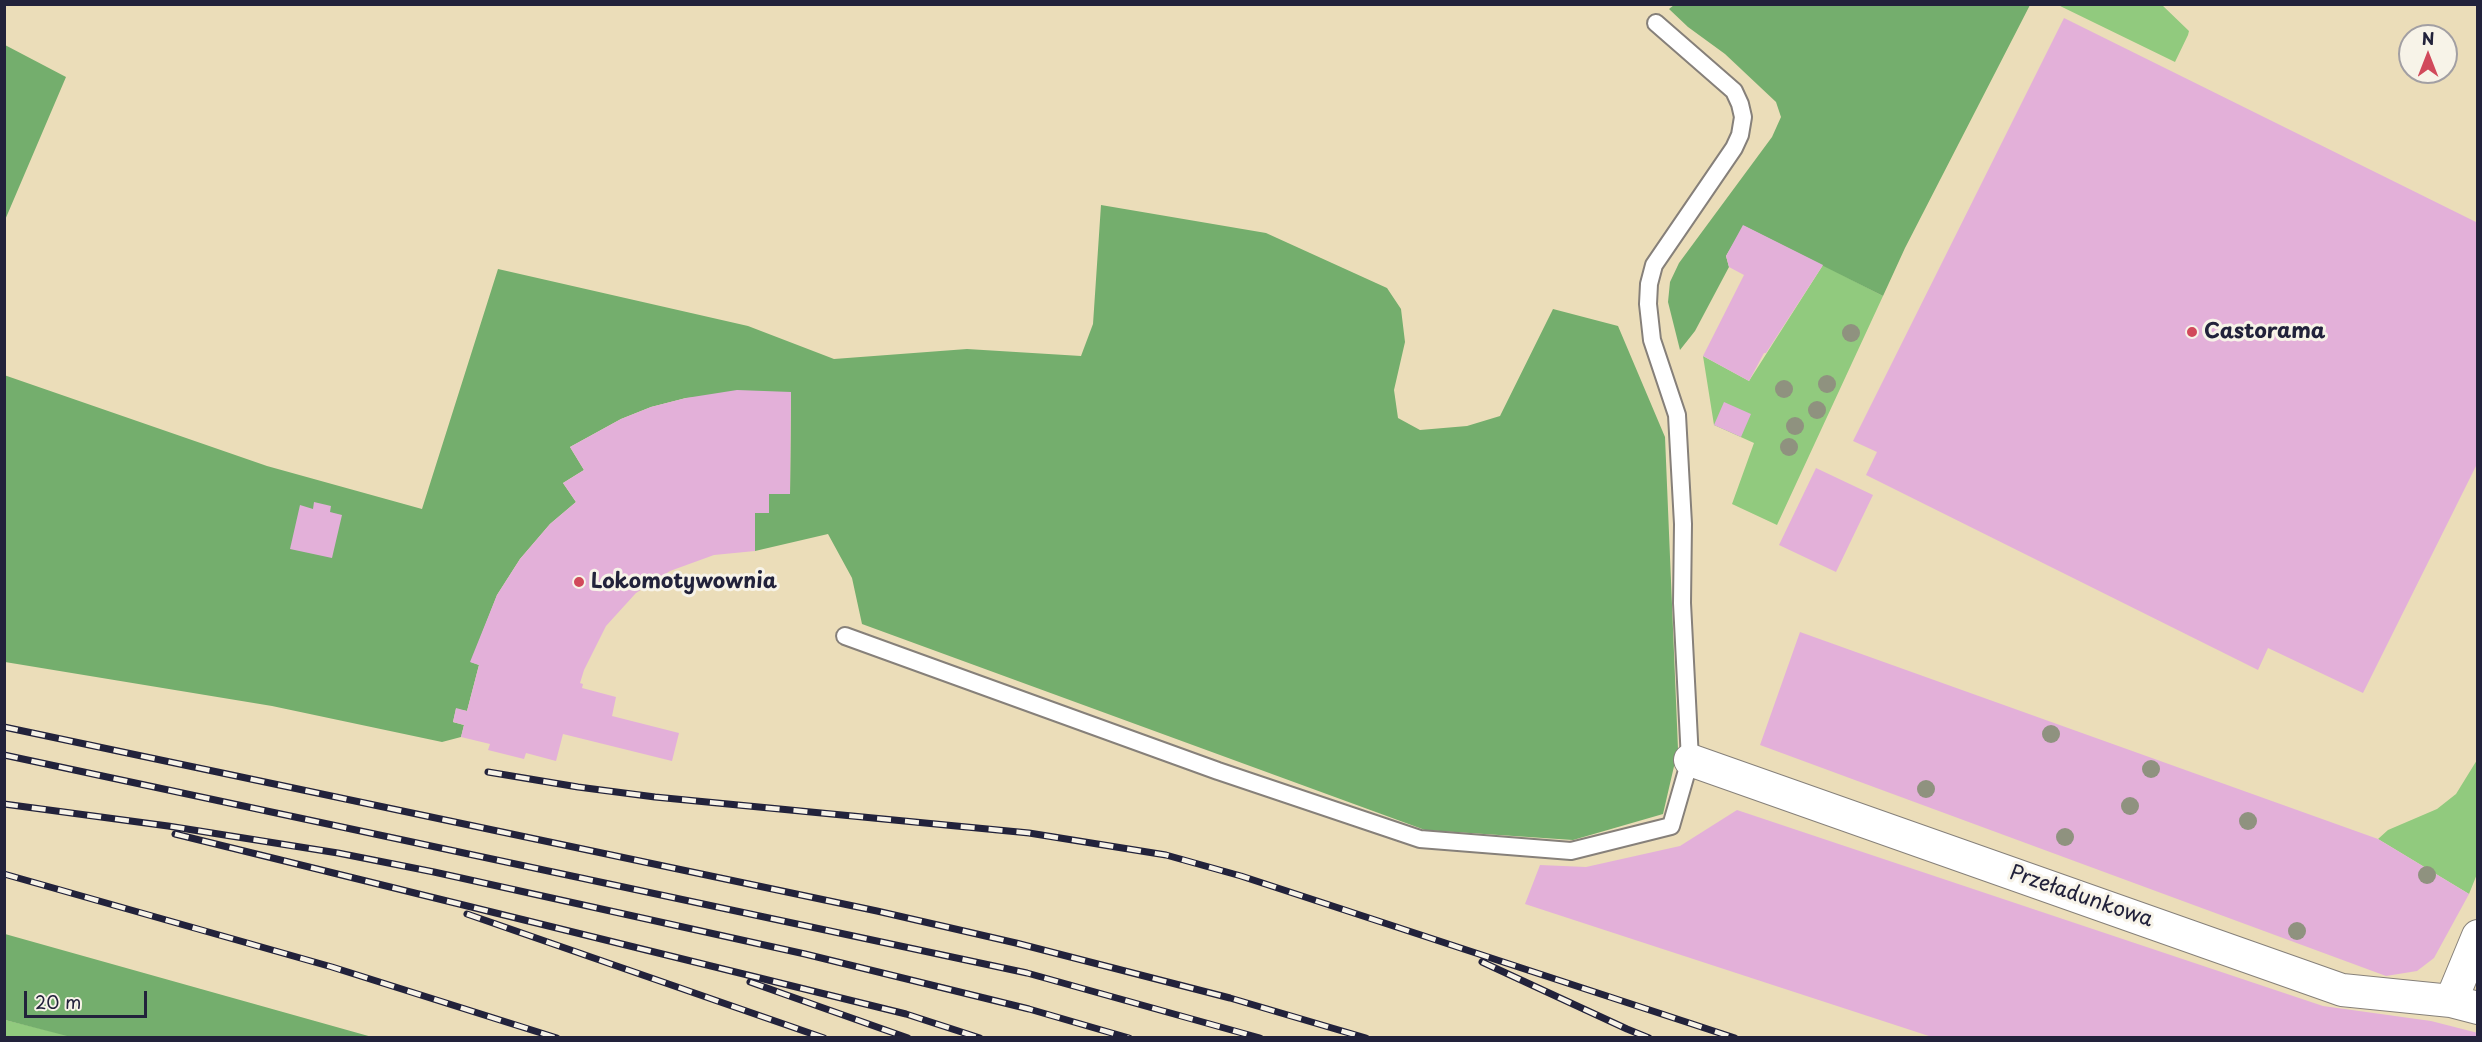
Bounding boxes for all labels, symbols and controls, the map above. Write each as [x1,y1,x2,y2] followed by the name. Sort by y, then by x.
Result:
[2398,24,2458,84] north arrow
[2422,26,2434,50] text: N
[2204,319,2325,345] place label: Castorama
[2185,325,2199,339] marker: Castorama
[591,569,777,595] place label: Lokomotywownia
[572,575,586,589] marker: Lokomotywownia
[2006,861,2156,933] street label: Przeładunkowa
[27,979,150,1017] scale bar
[35,988,81,1015] text: 20 m

